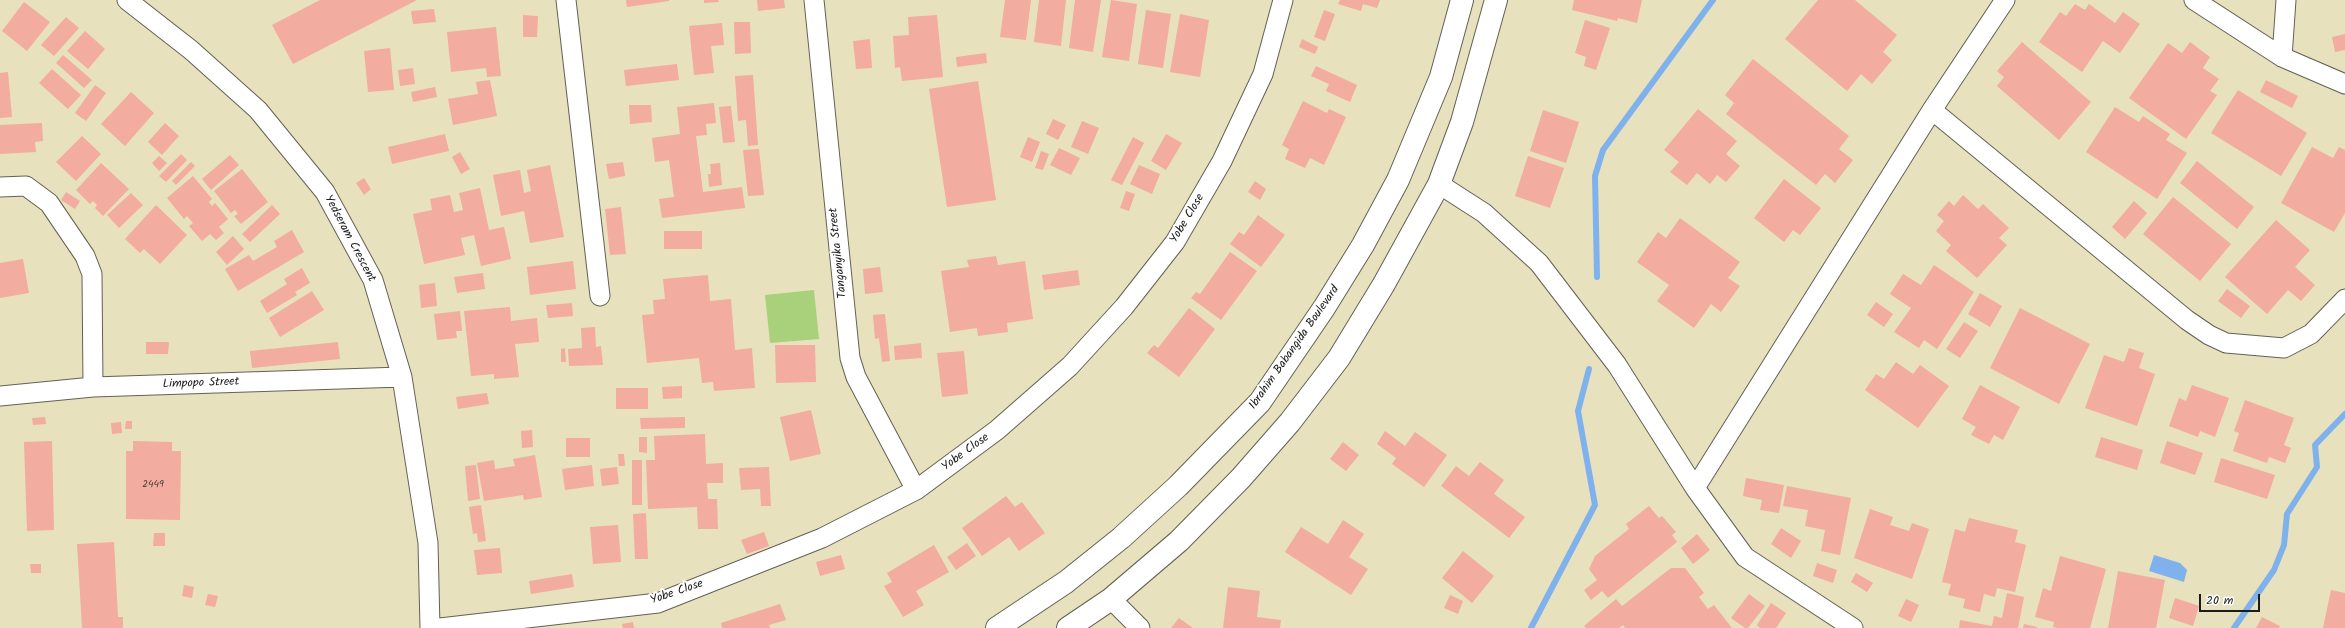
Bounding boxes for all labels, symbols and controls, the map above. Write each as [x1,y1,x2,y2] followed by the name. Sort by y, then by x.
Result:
[1168,192,1208,246] street label: Yobe Close
[320,193,378,285] street label: Yedseram Crescent
[827,207,851,299] street label: Tanganyika Street
[1247,283,1343,413] street label: Ibrahim Babangida Boulevard
[162,375,240,393] street label: Limpopo Street
[940,431,992,475] street label: Yobe Close
[142,479,164,491] house number: 2449
[649,577,705,609] street label: Yobe Close
[2201,586,2262,612] scale bar
[2206,591,2233,610] text: 20 m

